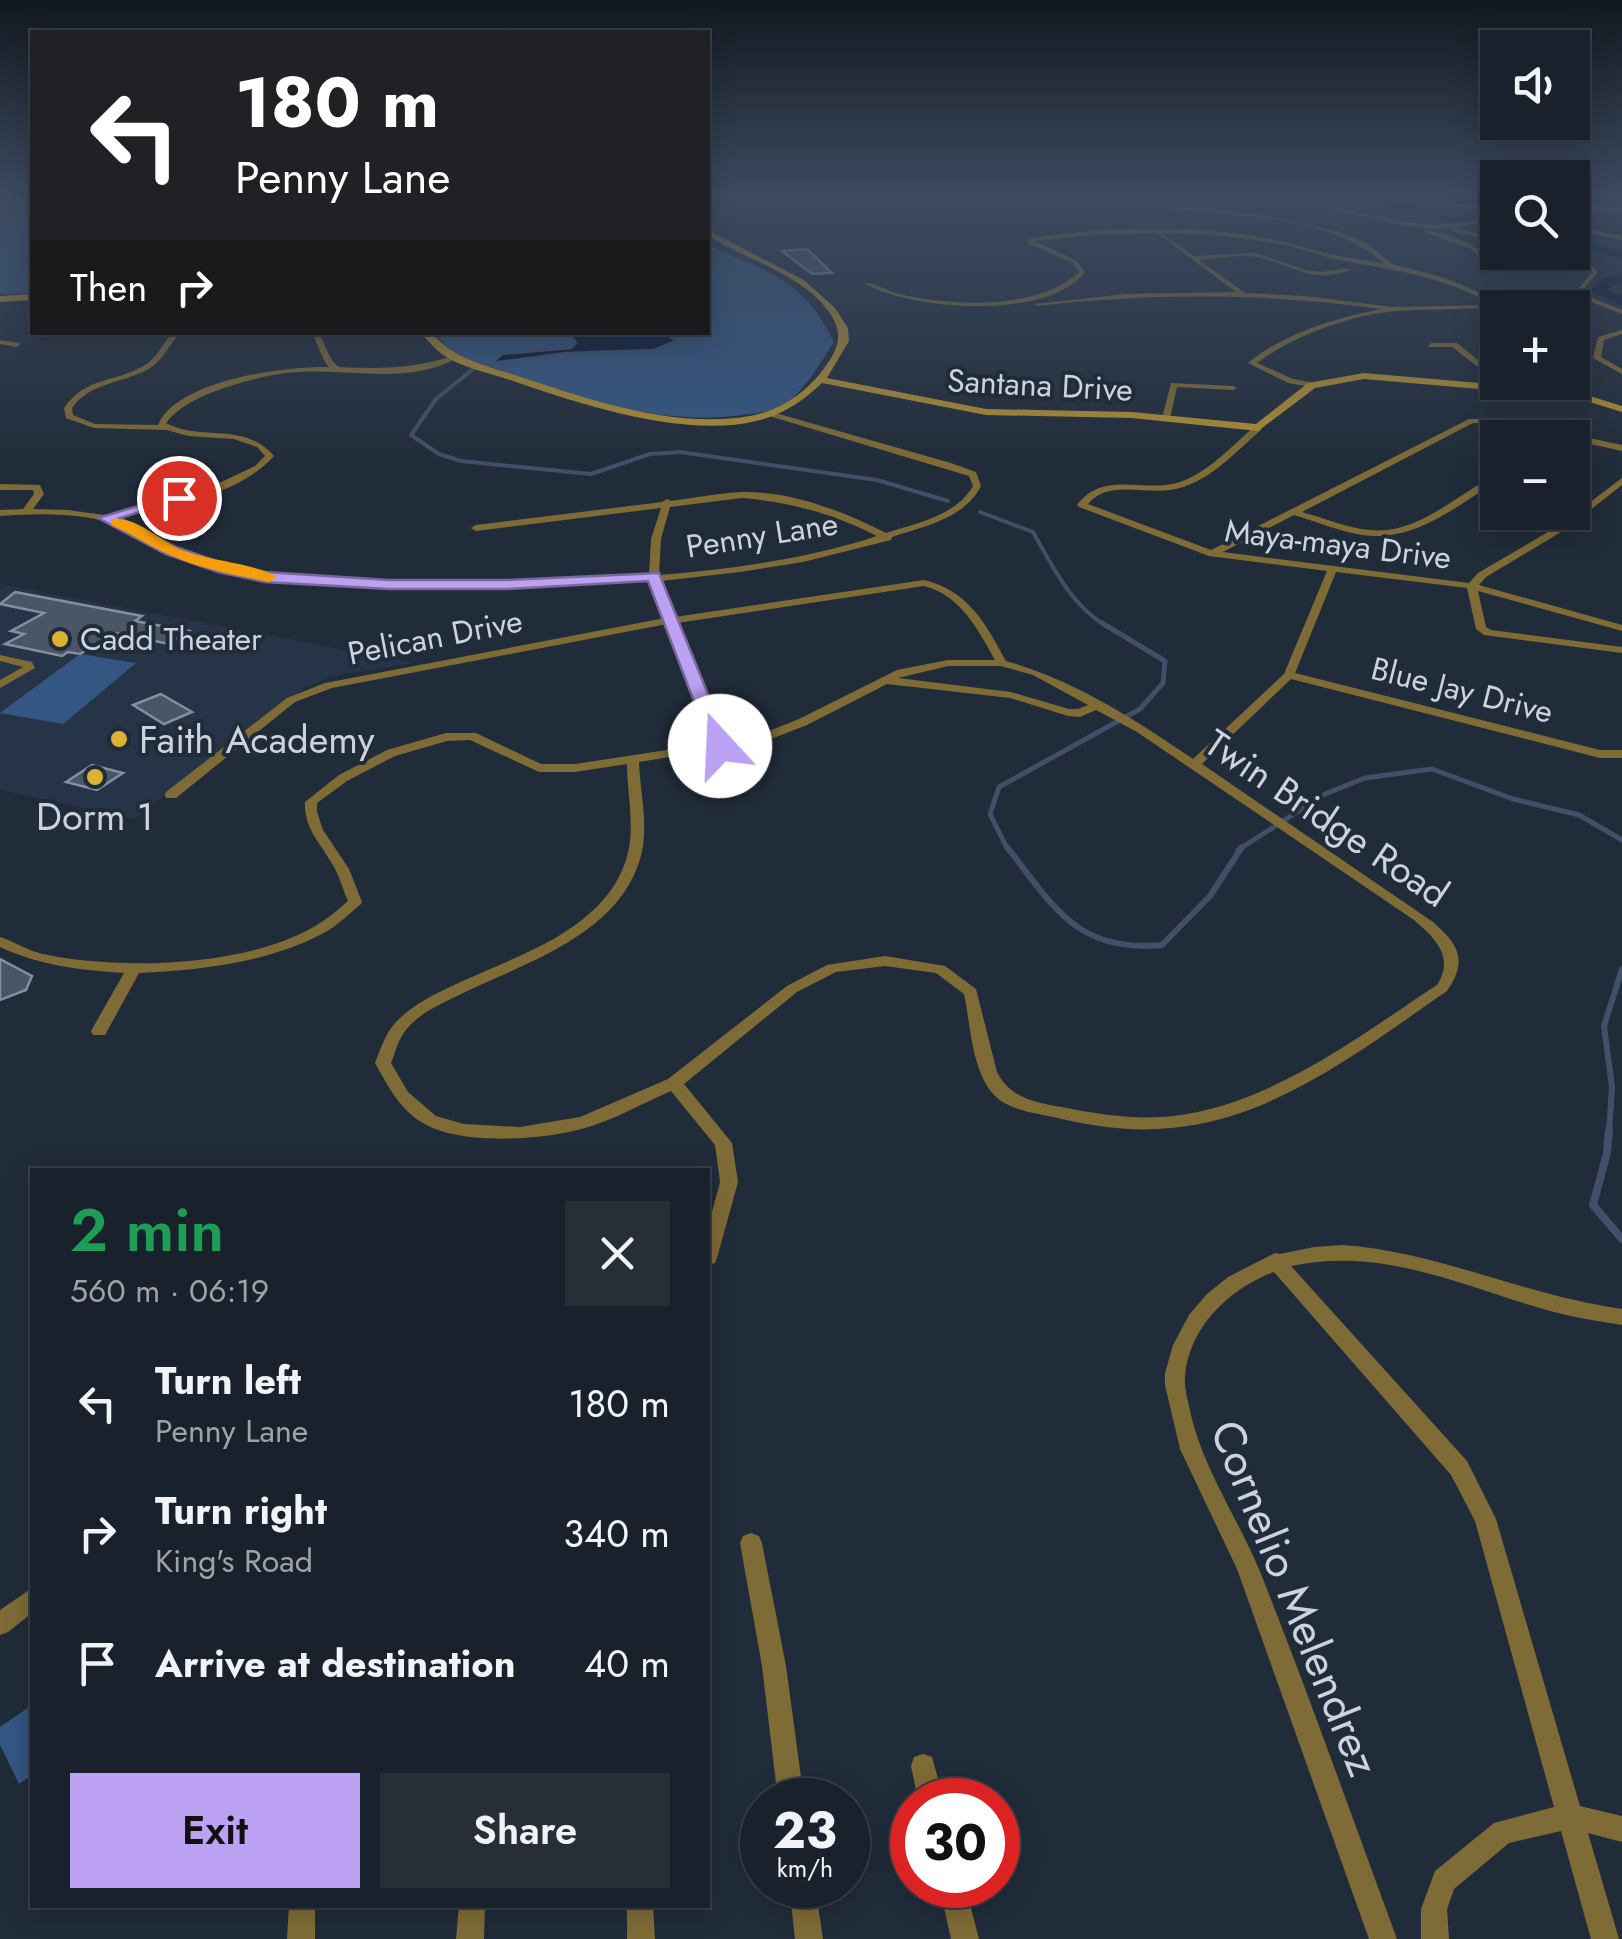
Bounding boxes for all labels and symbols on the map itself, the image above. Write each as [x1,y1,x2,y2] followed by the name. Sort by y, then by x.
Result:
[946,357,1134,413] street label: Santana Drive
[137,456,222,541] pin
[683,500,841,570] street label: Penny Lane
[1222,507,1454,581] street label: Maya-maya Drive
[344,598,526,676] street label: Pelican Drive
[80,616,262,662] place label: Cadd Theater
[49,628,71,650] marker: Cadd Theater
[1366,645,1558,735] street label: Blue Jay Drive
[668,694,772,798] position arrow
[139,712,375,767] place label: Faith Academy
[1194,716,1460,920] street label: Twin Bridge Road
[108,728,130,750] marker: Faith Academy
[84,766,106,788] marker: Dorm 1
[36,789,154,844] place label: Dorm 1
[1194,1411,1396,1786] street label: Cornelio Melendrez
[890,1778,1020,1908] speed limit sign: 30

